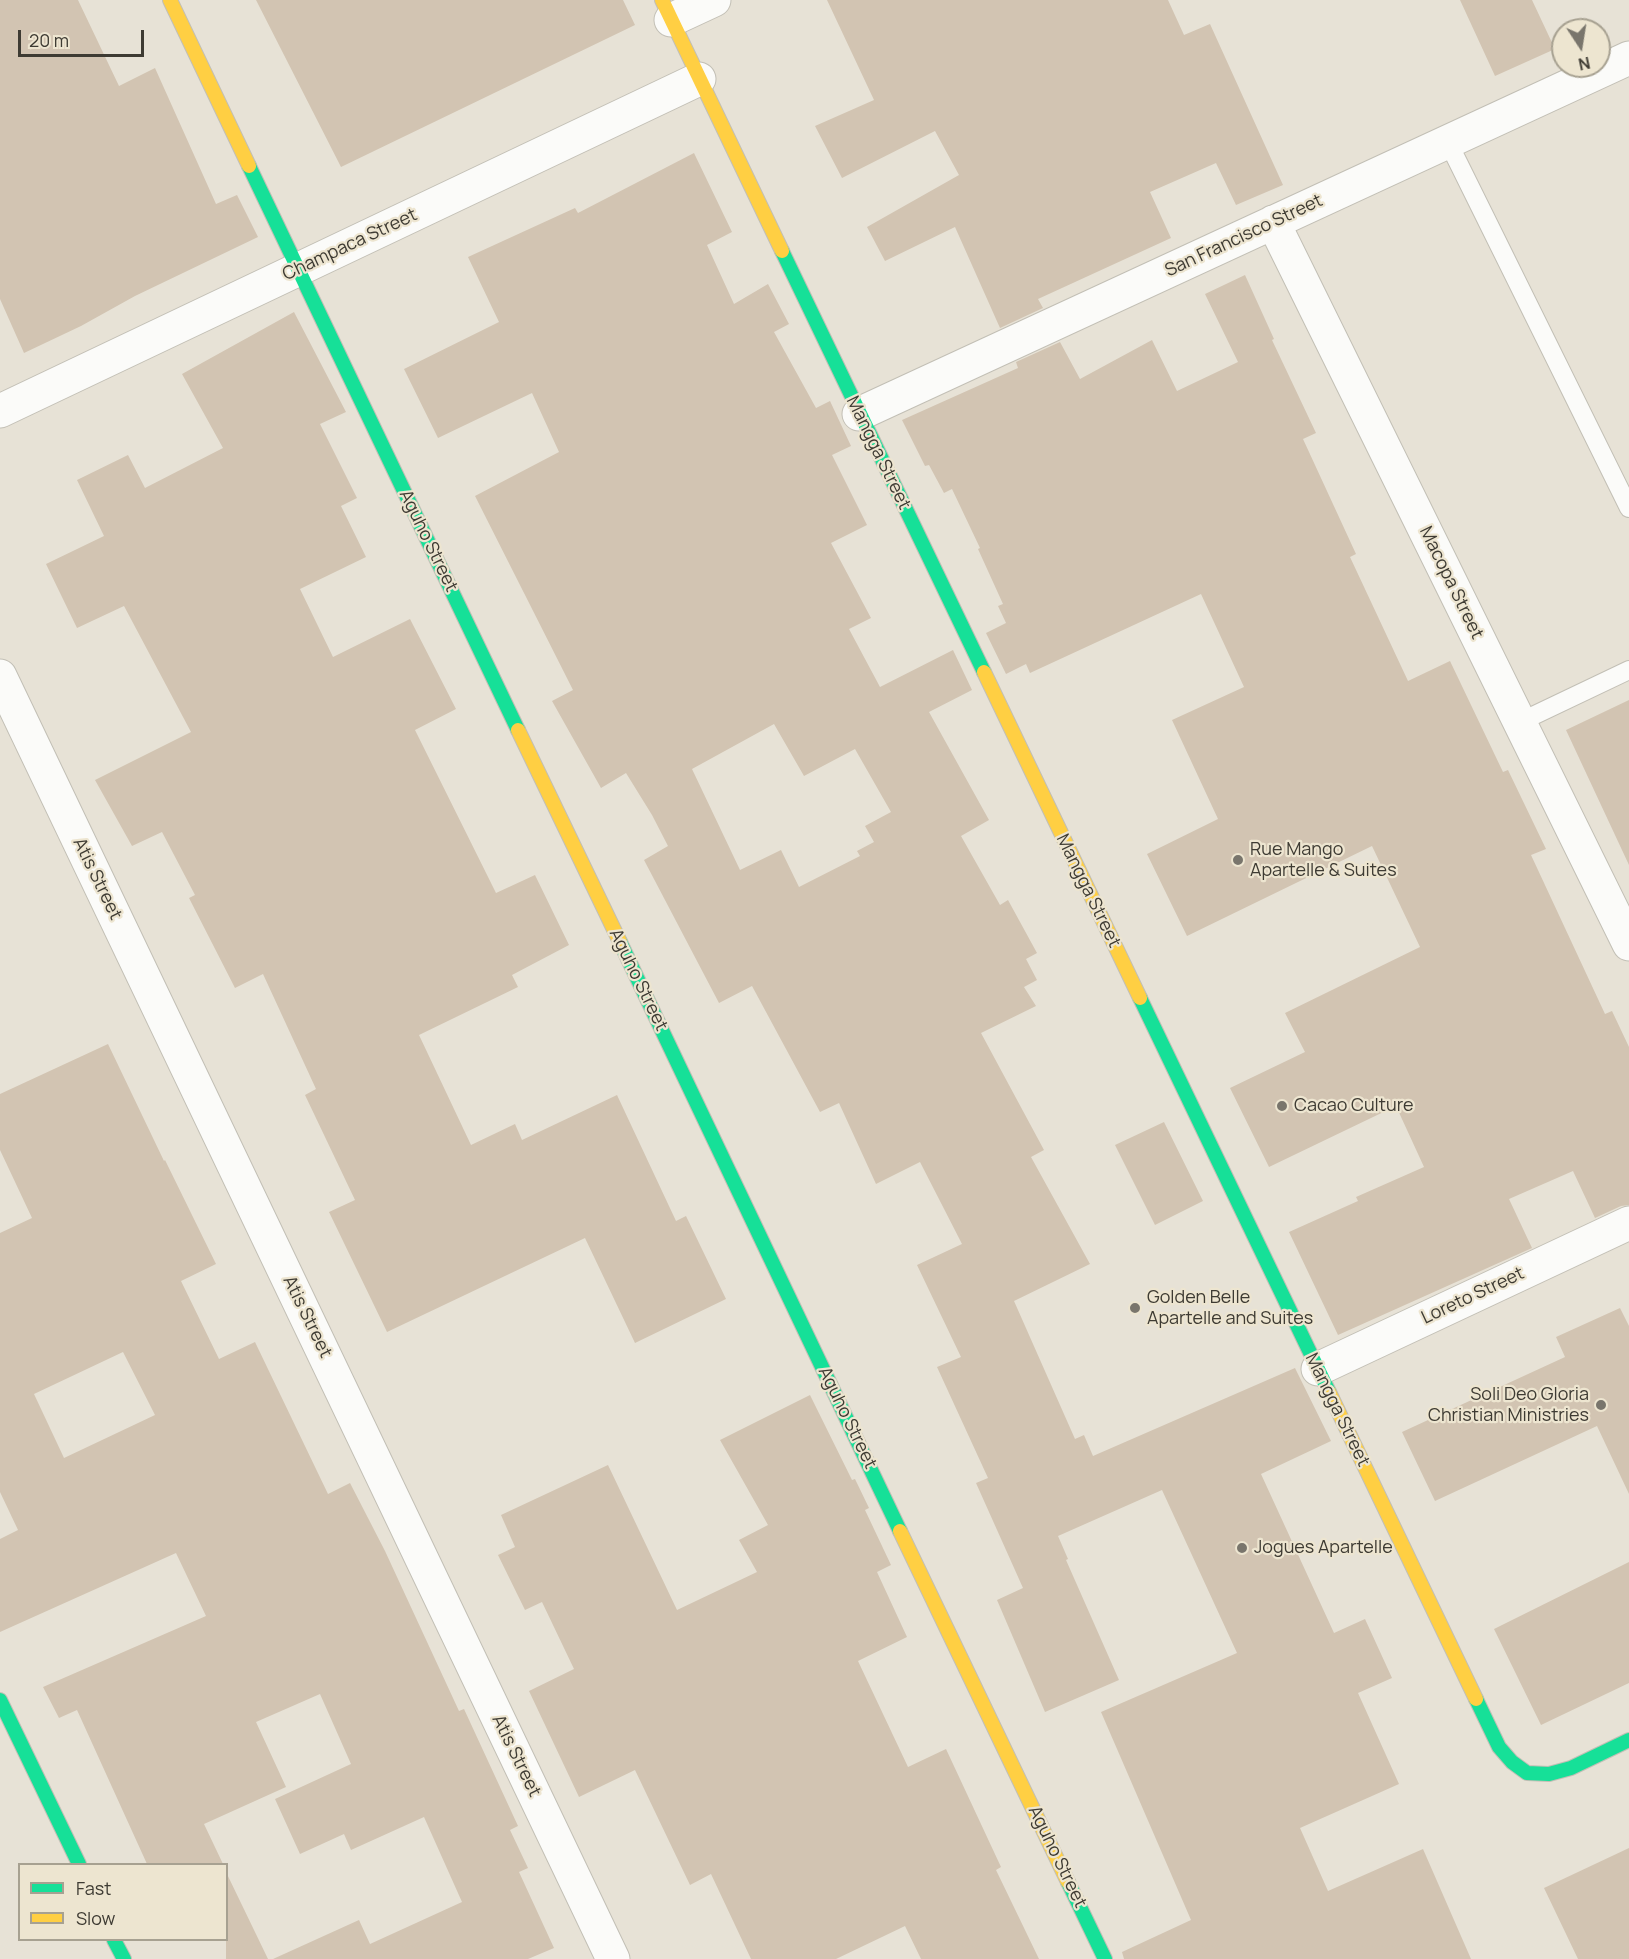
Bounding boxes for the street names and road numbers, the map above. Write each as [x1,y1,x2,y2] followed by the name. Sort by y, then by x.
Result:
[1162,190,1326,282] street label: San Francisco Street
[279,204,421,286] street label: Champaca Street
[841,393,915,513] street label: Mangga Street
[394,487,462,595] street label: Aguho Street
[1414,523,1488,643] street label: Macopa Street
[1051,831,1125,951] street label: Mangga Street
[68,835,126,923] street label: Atis Street
[604,926,672,1034] street label: Aguho Street
[1418,1263,1528,1329] street label: Loreto Street
[278,1273,336,1361] street label: Atis Street
[1300,1350,1374,1470] street label: Mangga Street
[813,1364,881,1472] street label: Aguho Street
[487,1712,545,1800] street label: Atis Street
[1023,1803,1091,1911] street label: Aguho Street

